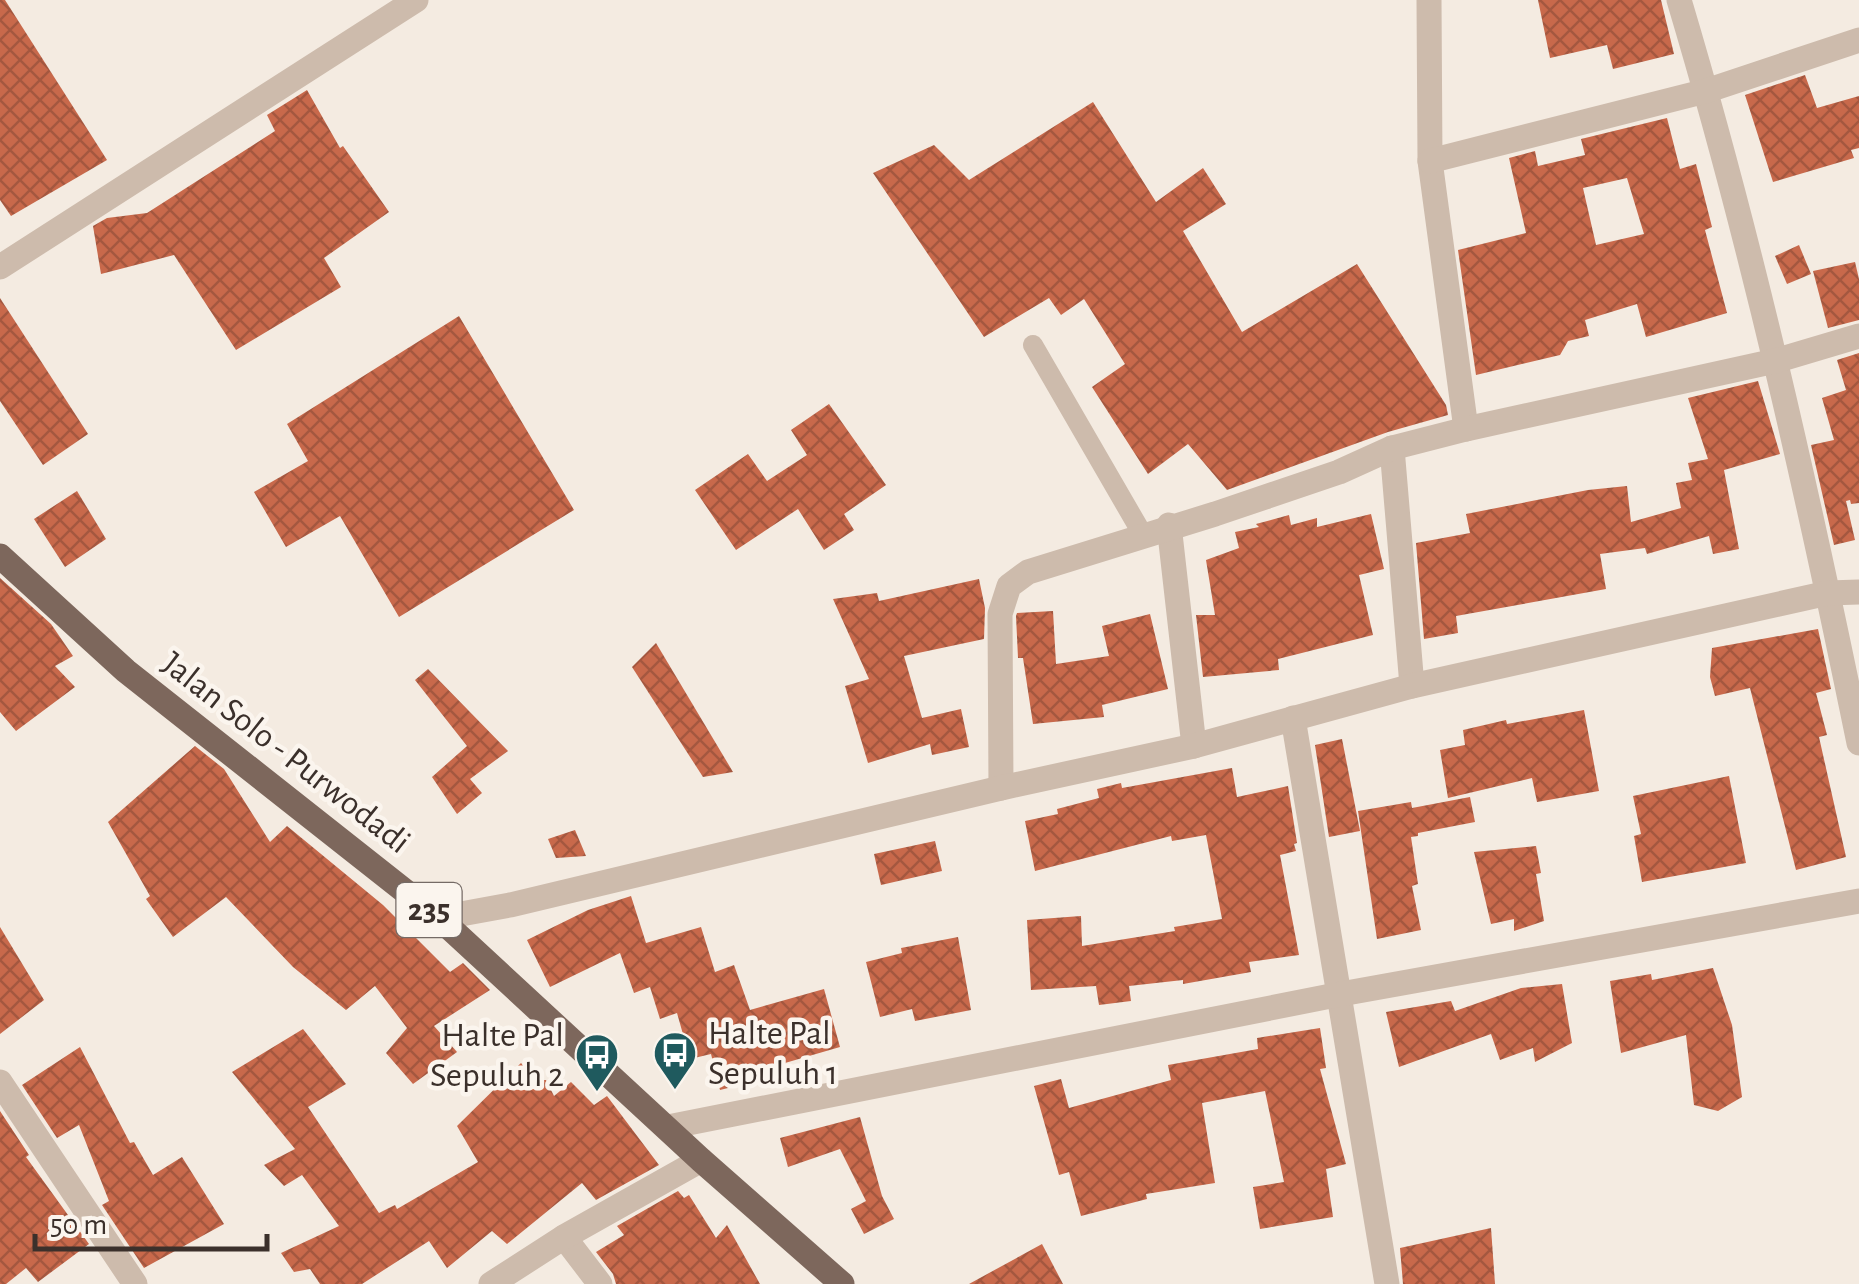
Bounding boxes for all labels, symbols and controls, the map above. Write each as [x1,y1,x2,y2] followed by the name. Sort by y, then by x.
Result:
[156,646,416,860] street label: Jalan Solo - Purwodadi
[396,883,462,937] road number: 235
[708,1016,838,1091] place label: Halte Pal Sepuluh 1
[430,1018,564,1093] place label: Halte Pal Sepuluh 2
[652,1030,698,1091] bus stop icon: Halte Pal Sepuluh 1
[574,1032,620,1093] bus stop icon: Halte Pal Sepuluh 2
[35,1189,268,1251] scale bar
[50,1210,107,1240] text: 50 m

